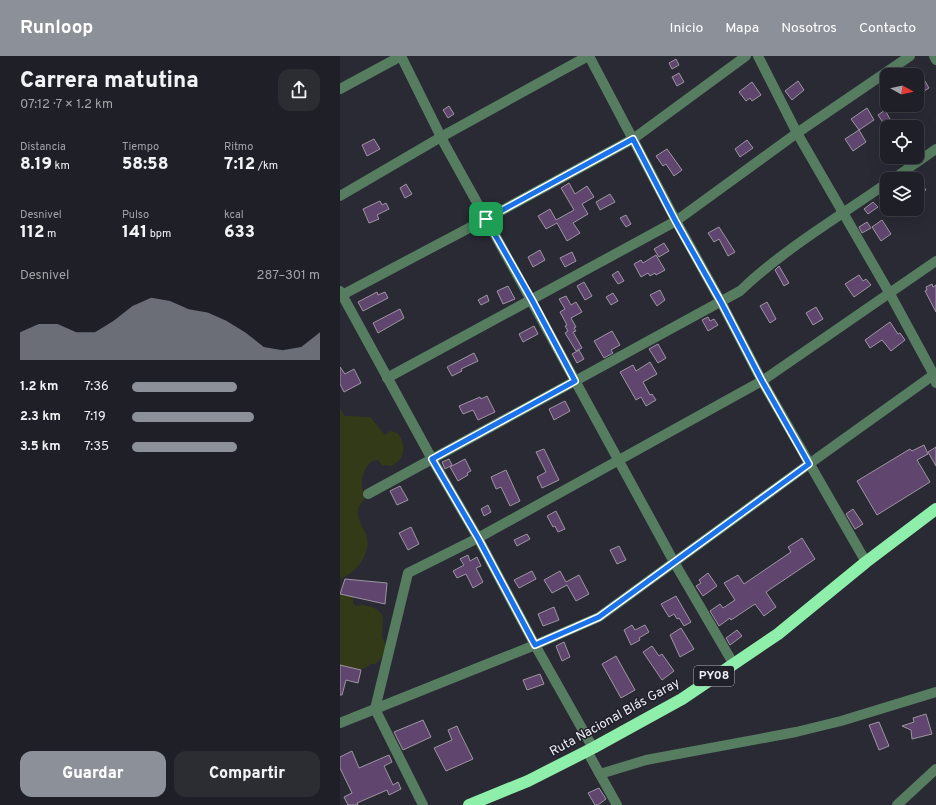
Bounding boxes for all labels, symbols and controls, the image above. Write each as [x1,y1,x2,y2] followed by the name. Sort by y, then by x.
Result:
[20,16,93,40] text: Runloop
[670,20,703,37] text: Inicio
[725,20,759,37] text: Mapa
[781,20,837,37] text: Nosotros
[859,20,916,37] text: Contacto
[20,68,199,95] text: Carrera matutina
[880,68,924,112] north arrow
[880,68,924,216] map controls
[278,69,320,111] button: share
[20,97,113,113] text: 07:12 · 7 × 1.2 km
[880,120,924,164] button: locate
[20,140,66,154] text: Distancia
[122,140,159,154] text: Tiempo
[224,140,253,154] text: Ritmo
[20,154,52,176] text: 8.19
[122,154,168,176] text: 58:58
[224,154,255,176] text: 7:12
[52,159,70,173] text: km
[255,159,278,173] text: /km
[880,172,924,216] button: layers
[469,202,503,236] pin
[20,208,62,222] text: Desnivel
[122,208,149,222] text: Pulso
[224,208,244,222] text: kcal
[475,208,497,230] icon: arrive
[20,222,44,244] text: 112
[122,222,147,244] text: 141
[224,222,255,244] text: 633
[44,227,56,241] text: m
[147,227,171,241] text: bpm
[20,268,69,284] text: Desnivel
[257,268,320,284] text: 287–301 m
[20,379,58,395] text: 1.2 km
[84,379,109,395] text: 7:36
[20,409,61,425] text: 2.3 km
[84,409,106,425] text: 7:19
[20,439,61,455] text: 3.5 km
[84,439,109,455] text: 7:35
[694,666,734,686] road number: PY08
[547,675,683,760] street label: Ruta Nacional Blás Garay
[20,751,166,797] button: Guardar
[174,751,320,797] button: Compartir

